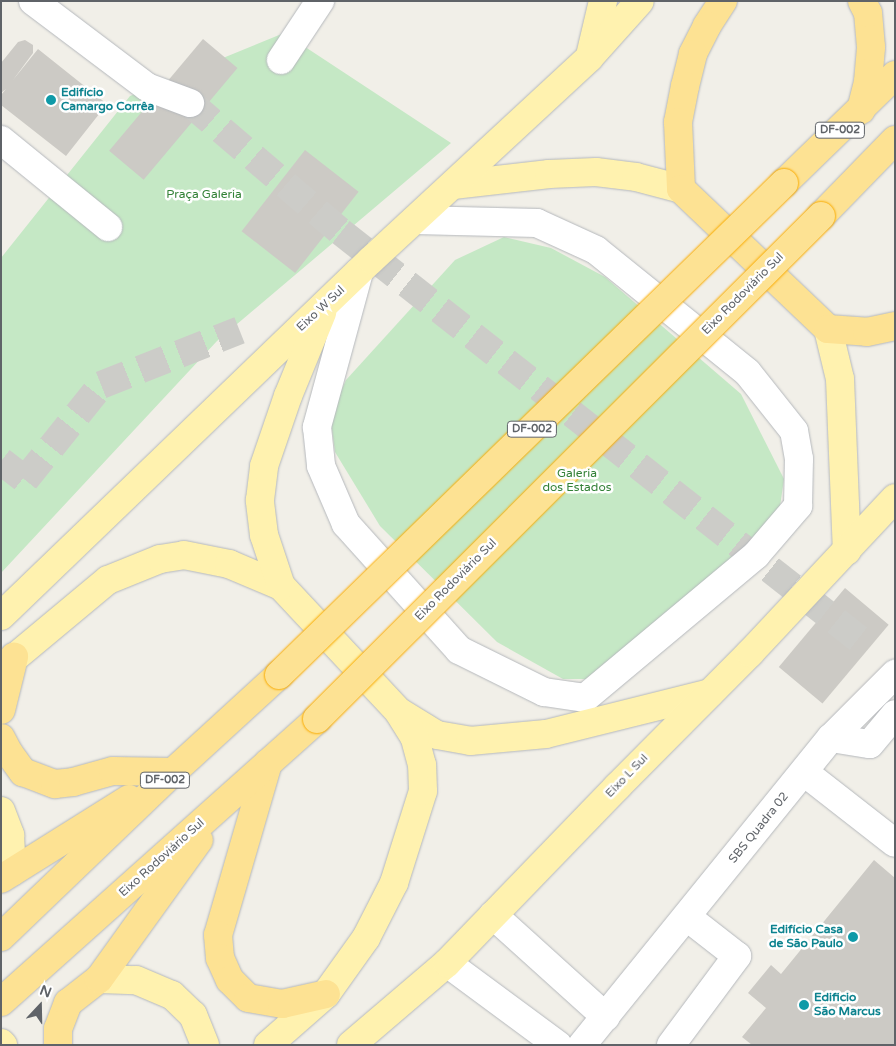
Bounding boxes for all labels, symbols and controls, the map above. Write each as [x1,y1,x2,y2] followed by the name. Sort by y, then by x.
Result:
[61,86,154,114] place label: Edifício Camargo Corrêa
[45,94,57,106] marker: Edifício Camargo Corrêa
[814,122,866,138] road number: DF-002
[166,188,242,202] park label: Praça Galeria
[699,250,787,338] street label: Eixo Rodoviário Sul
[294,283,348,335] street label: Eixo W Sul
[506,420,558,438] road number: DF-002
[543,467,611,495] park label: Galeria dos Estados
[412,536,500,624] street label: Eixo Rodoviário Sul
[603,751,651,801] street label: Eixo L Sul
[139,772,191,788] road number: DF-002
[726,790,792,866] street label: SBS Quadra 02
[116,816,208,900] street label: Eixo Rodoviário Sul
[769,923,843,951] place label: Edifício Casa de São Paulo
[847,931,859,943] marker: Edifício Casa de São Paulo
[15,981,65,1031] north arrow
[37,982,54,1001] text: N
[814,991,881,1019] place label: Edificio São Marcus
[798,999,810,1011] marker: Edificio São Marcus

